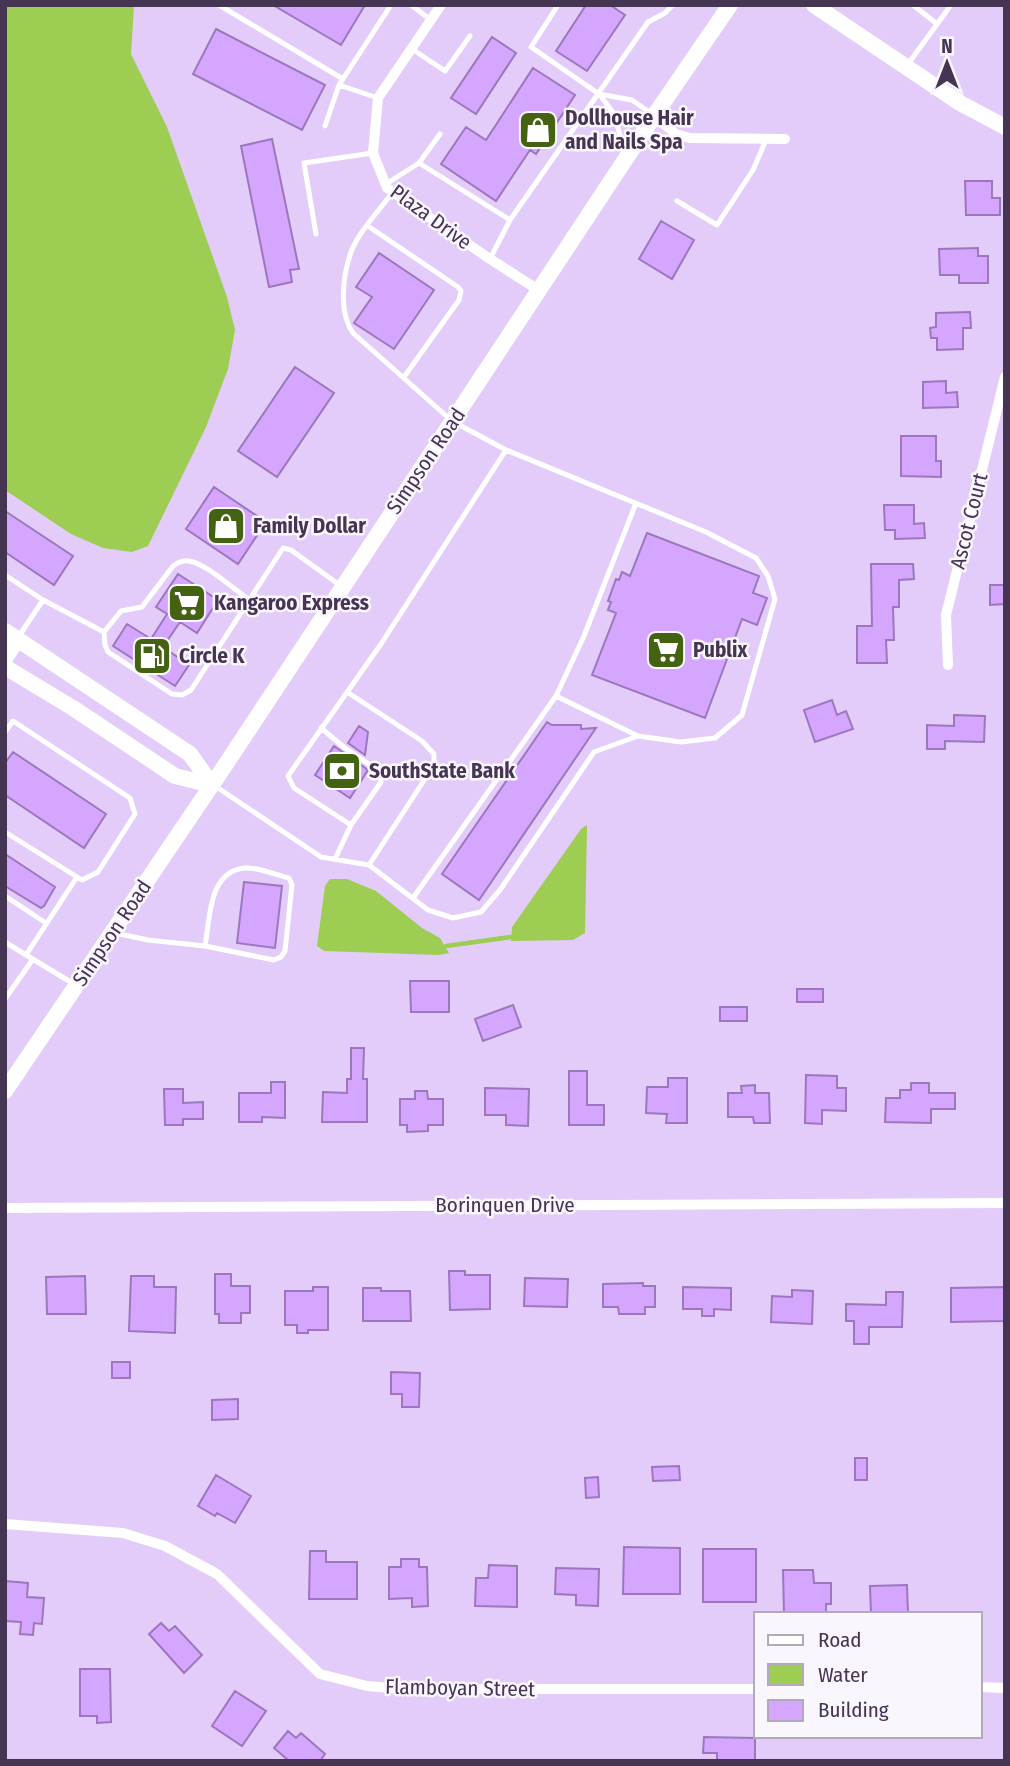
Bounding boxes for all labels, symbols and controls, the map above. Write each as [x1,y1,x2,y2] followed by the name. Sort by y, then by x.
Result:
[912,28,982,98] north arrow
[941,35,953,58] text: N
[565,105,694,155] place label: Dollhouse Hair and Nails Spa
[517,109,559,151] shop icon: Dollhouse Hair and Nails Spa
[385,179,477,255] street label: Plaza Drive
[381,403,471,519] street label: Simpson Road
[945,470,993,572] street label: Ascot Court
[205,505,247,547] shop icon: Family Dollar
[253,513,366,539] place label: Family Dollar
[166,582,208,624] supermarket icon: Kangaroo Express
[214,590,369,616] place label: Kangaroo Express
[645,629,687,671] supermarket icon: Publix
[131,635,173,677] fuel station icon: Circle K
[693,637,748,663] place label: Publix
[179,643,245,669] place label: Circle K
[321,750,363,792] bank icon: SouthState Bank
[369,758,515,784] place label: SouthState Bank
[67,875,157,991] street label: Simpson Road
[435,1192,575,1218] street label: Borinquen Drive
[754,1612,982,1738] legend
[818,1627,862,1653] text: Road
[818,1662,868,1688] text: Water
[385,1674,535,1702] street label: Flamboyan Street
[818,1697,889,1723] text: Building

